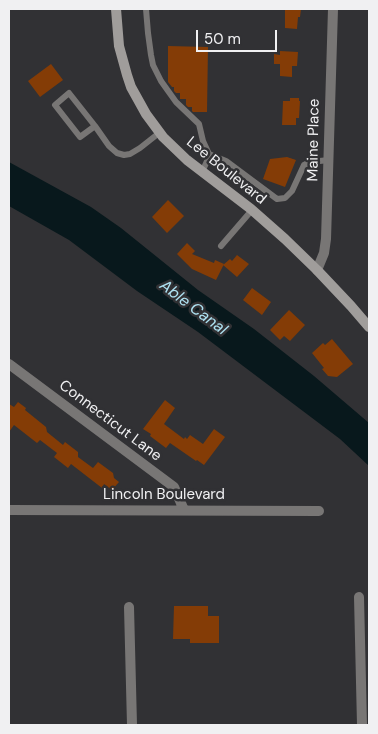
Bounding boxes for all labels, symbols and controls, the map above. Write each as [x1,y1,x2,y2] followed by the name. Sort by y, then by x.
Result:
[198,20,279,52] scale bar
[204,29,241,49] text: 50 m
[304,98,324,182] street label: Maine Place
[183,133,269,209] street label: Lee Boulevard
[155,276,231,340] water label: Able Canal
[55,377,165,465] street label: Connecticut Lane
[103,486,225,504] street label: Lincoln Boulevard

